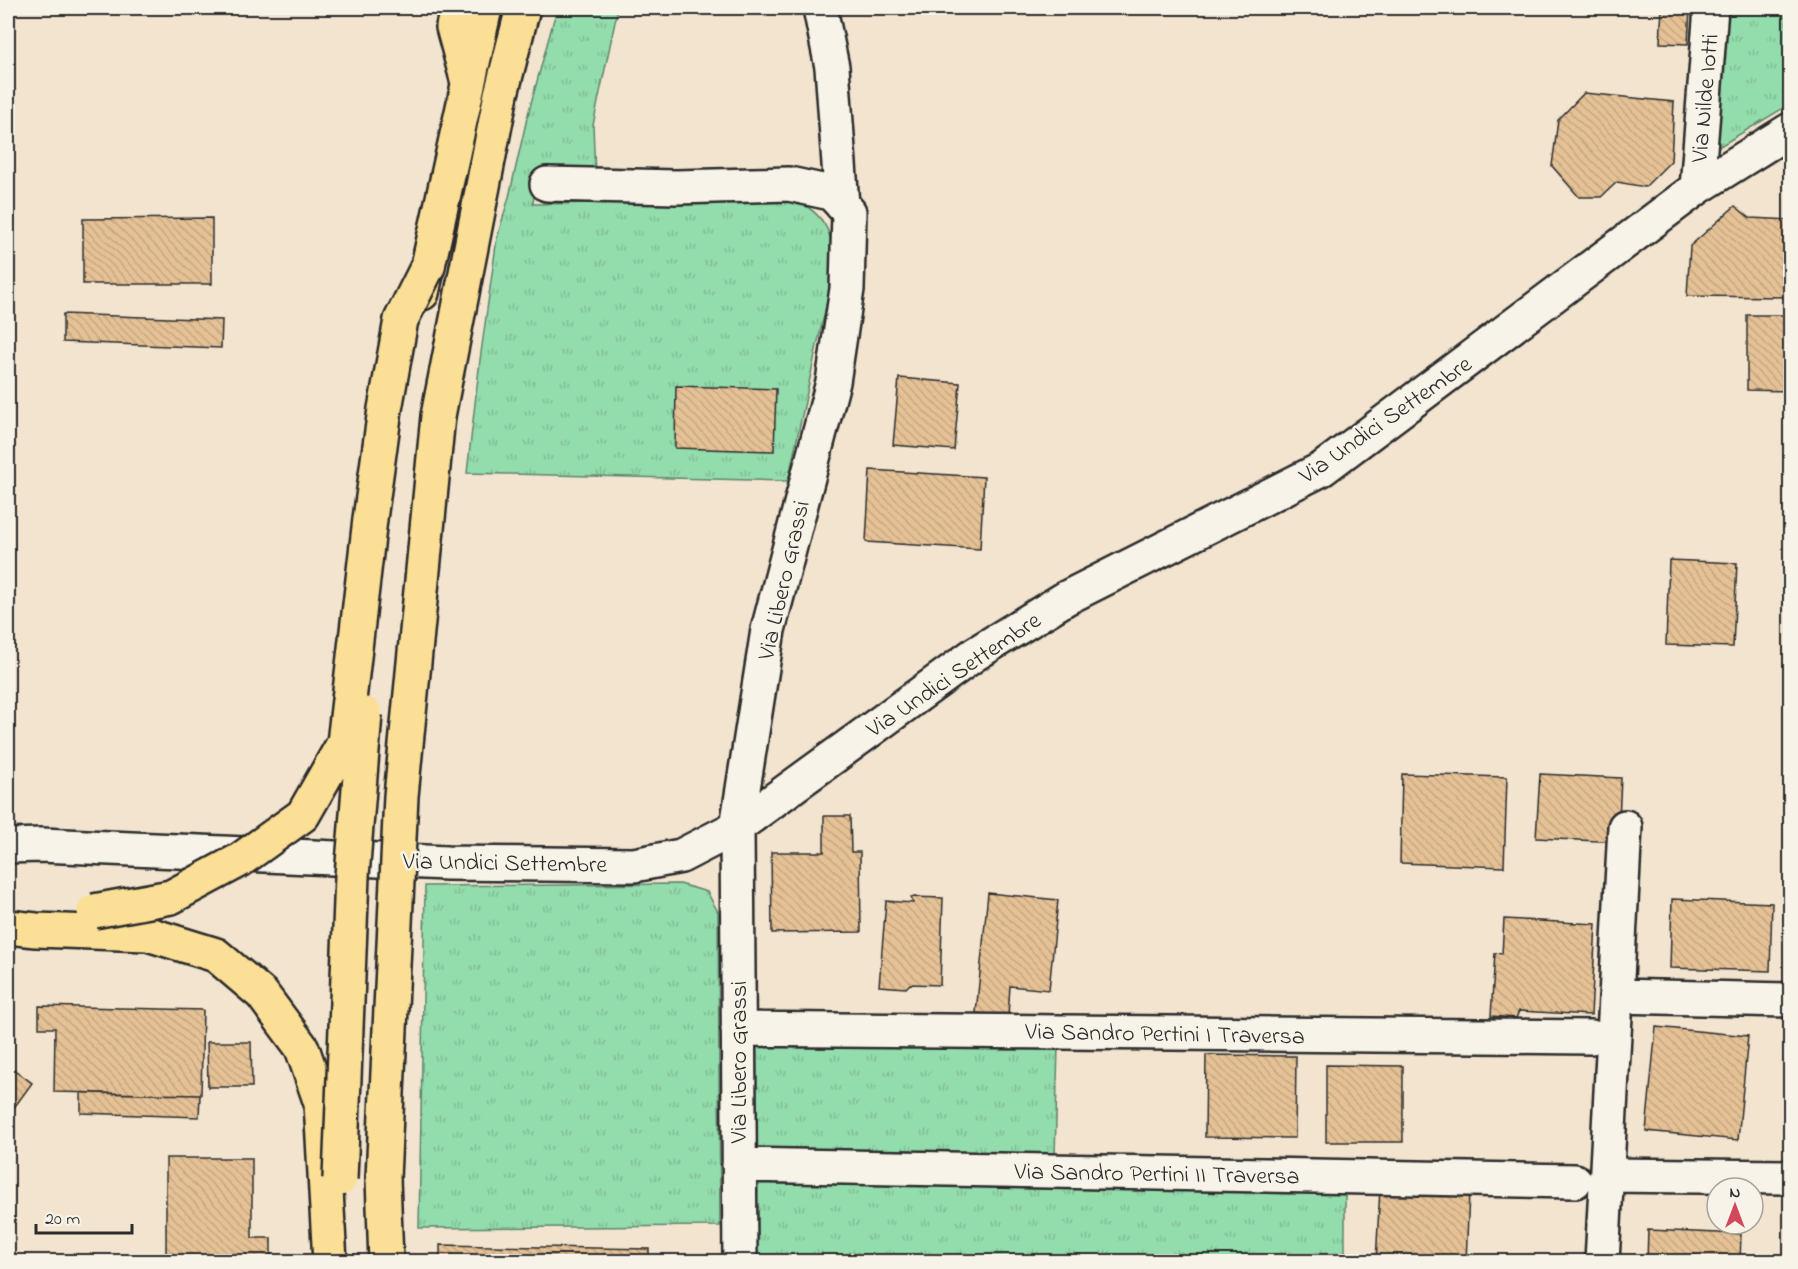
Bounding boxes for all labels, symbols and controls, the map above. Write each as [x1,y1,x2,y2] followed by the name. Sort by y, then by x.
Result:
[1683,32,1730,165] street label: Via Nilde Iotti
[1292,348,1480,494] street label: Via Undici Settembre
[750,497,821,665] street label: Via Libero Grassi
[859,604,1049,748] street label: Via Undici Settembre
[402,845,608,884] street label: Via Undici Settembre
[723,981,758,1144] street label: Via Libero Grassi
[1024,1016,1305,1055] street label: Via Sandro Pertini I Traversa
[1013,1155,1300,1195] street label: Via Sandro Pertini II Traversa
[1705,1176,1765,1236] north arrow
[1730,1181,1741,1205] text: N
[36,1197,132,1235] scale bar
[45,1207,80,1233] text: 20 m

